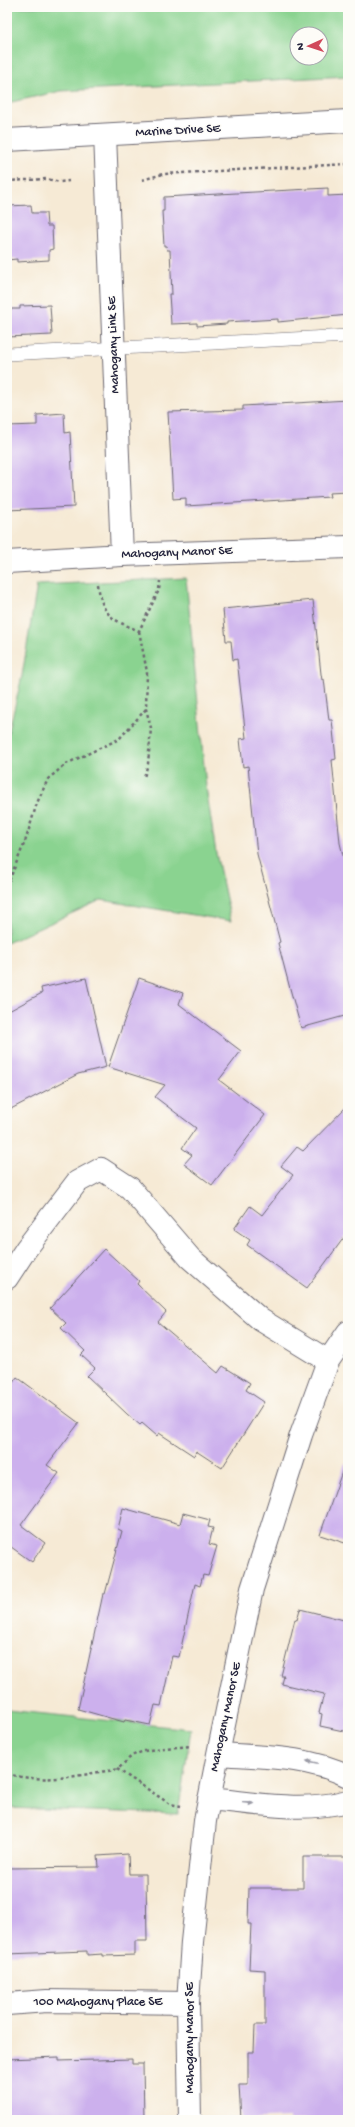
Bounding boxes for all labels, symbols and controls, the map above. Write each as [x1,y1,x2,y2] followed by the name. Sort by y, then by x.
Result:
[289,26,329,66] north arrow
[295,43,307,50] text: N
[135,121,222,141] street label: Marine Drive SE
[105,295,123,394] street label: Mahogany Link SE
[121,544,234,562] street label: Mahogany Manor SE
[207,1660,245,1773] street label: Mahogany Manor SE
[306,1759,318,1765] one-way arrow
[242,1799,254,1806] one-way arrow
[183,1982,198,2094] street label: Mahogany Manor SE
[33,1995,163,2010] street label: 100 Mahogany Place SE

